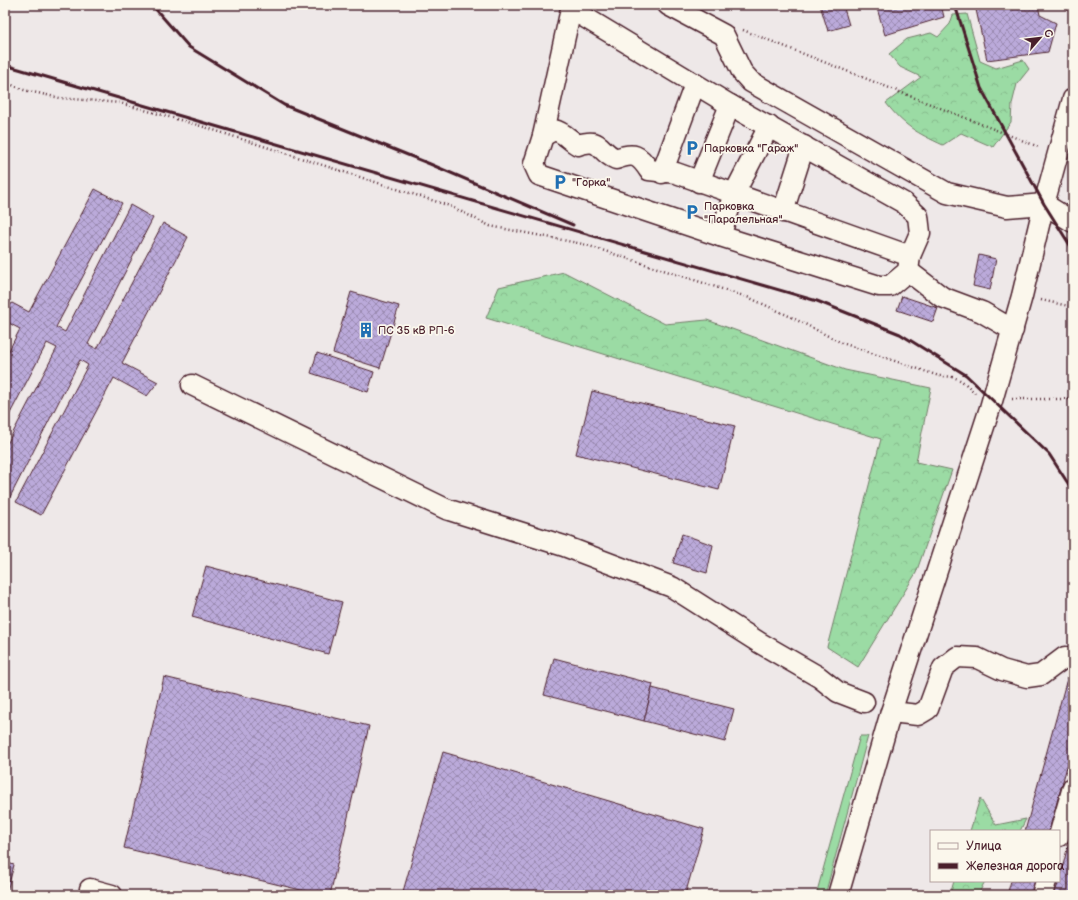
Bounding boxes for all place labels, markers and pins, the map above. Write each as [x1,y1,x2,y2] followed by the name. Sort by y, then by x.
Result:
[683,139,701,157] parking icon: Парковка "Гараж"
[704,142,798,155] place label: Парковка "Гараж"
[551,173,569,191] parking icon: "Горка"
[572,176,610,189] place label: "Горка"
[704,200,783,226] place label: Парковка "Паралельная"
[683,203,701,221] parking icon: Парковка "Паралельная"
[357,321,375,339] building icon: ПС 35 кВ РП-6
[378,324,455,337] place label: ПС 35 кВ РП-6

